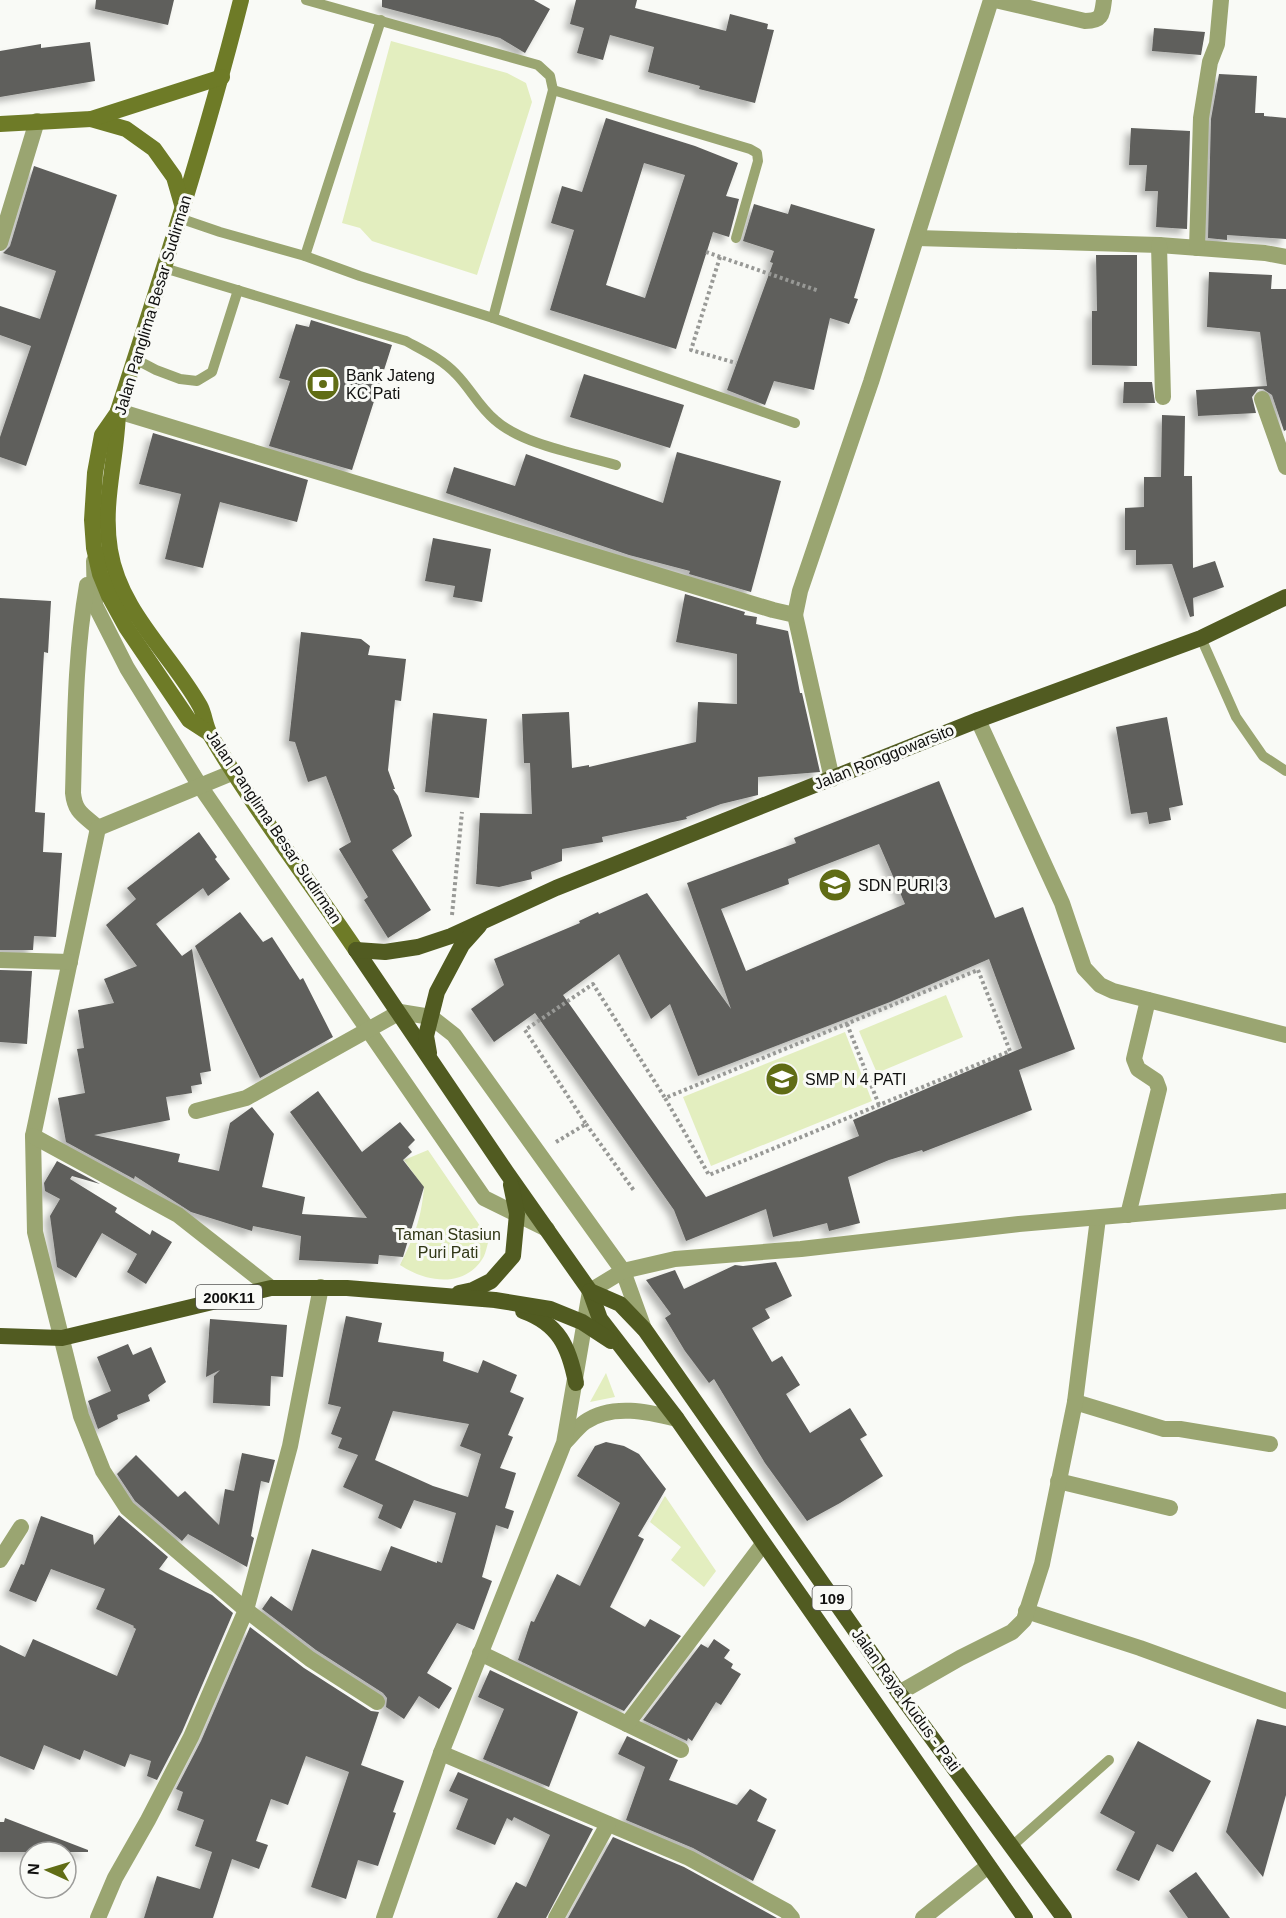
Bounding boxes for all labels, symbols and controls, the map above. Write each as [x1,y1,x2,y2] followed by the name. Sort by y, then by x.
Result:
[111,193,195,417] street label: Jalan Panglima Besar Sudirman
[305,366,341,402] bank icon: Bank Jateng KC Pati
[346,367,435,402] place label: Bank Jateng KC Pati
[812,721,957,793] street label: Jalan Ronggowarsito
[203,728,345,926] street label: Jalan Panglima Besar Sudirman
[817,867,853,903] school or university icon: SDN PURI 3
[858,877,948,894] place label: SDN PURI 3
[764,1061,800,1097] school or university icon: SMP N 4 PATI
[805,1071,906,1088] place label: SMP N 4 PATI
[395,1226,501,1261] park label: Taman Stasiun Puri Pati
[196,1285,262,1309] road number: 200K11
[812,1586,852,1610] road number: 109
[849,1626,963,1774] street label: Jalan Raya Kudus - Pati
[18,1840,78,1900] north arrow
[25,1863,42,1875] text: N

